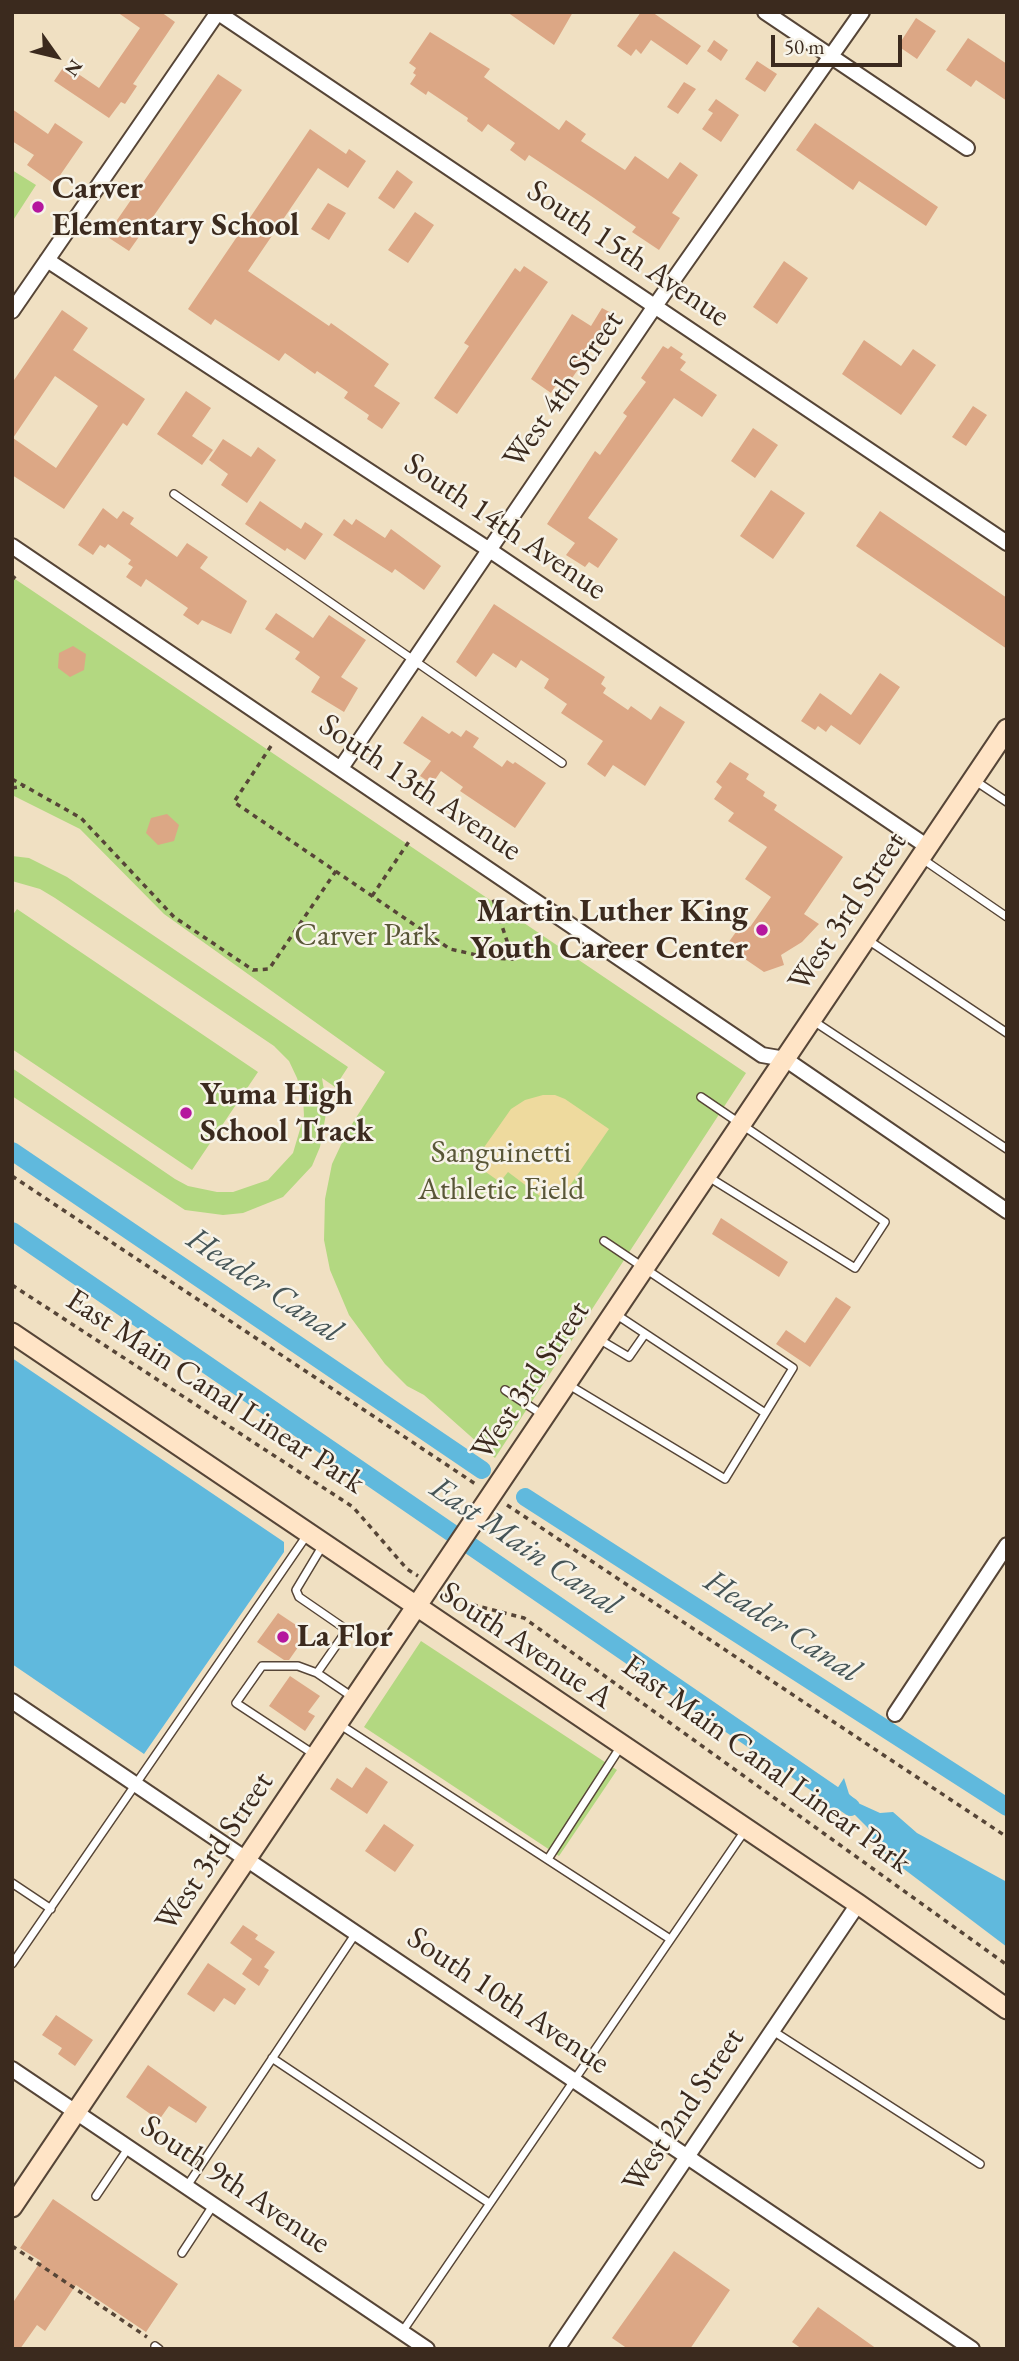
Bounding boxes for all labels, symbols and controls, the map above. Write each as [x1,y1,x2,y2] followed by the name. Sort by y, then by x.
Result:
[21,21,91,91] north arrow
[774,21,905,65] scale bar
[784,33,825,60] text: 50 m
[59,55,88,81] text: N
[52,170,299,245] place label: Carver Elementary School
[519,172,737,336] street label: South 15th Avenue
[30,199,46,215] marker: Carver Elementary School
[496,304,632,476] street label: West 4th Street
[396,445,614,609] street label: South 14th Avenue
[311,706,529,870] street label: South 13th Avenue
[781,825,915,999] street label: West 3rd Street
[470,893,748,968] place label: Martin Luther King Youth Career Center
[294,917,438,955] park label: Carver Park
[754,922,770,938] marker: Martin Luther King Youth Career Center
[200,1076,373,1151] place label: Yuma High School Track
[178,1105,194,1121] marker: Yuma High School Track
[418,1134,584,1209] park label: Sanguinetti Athletic Field
[179,1220,349,1352] water label: Header Canal
[58,1281,372,1503] street label: East Main Canal Linear Park
[464,1294,598,1468] street label: West 3rd Street
[422,1469,628,1625] water label: East Main Canal
[696,1562,868,1692] water label: Header Canal
[432,1574,620,1718] street label: South Avenue A
[297,1618,393,1656] place label: La Flor
[275,1629,291,1645] marker: La Flor
[614,1647,918,1883] street label: East Main Canal Linear Park
[148,1765,282,1939] street label: West 3rd Street
[399,1919,617,2083] street label: South 10th Avenue
[615,2021,753,2201] street label: West 2nd Street
[133,2107,337,2263] street label: South 9th Avenue

